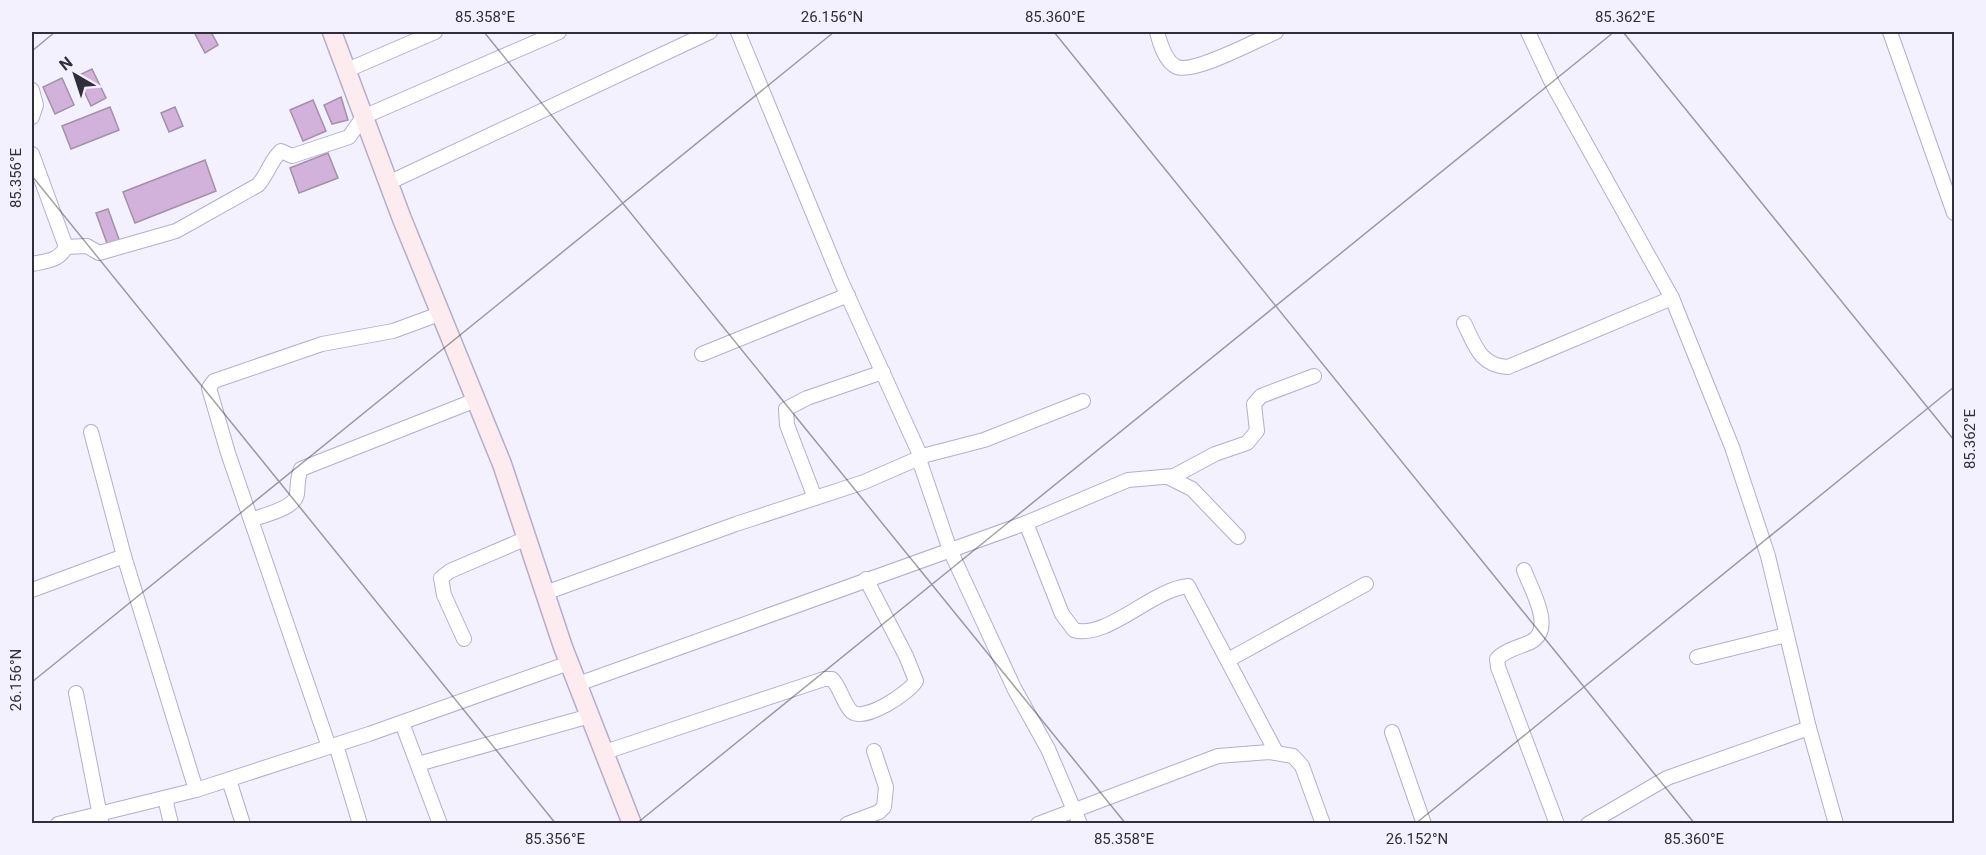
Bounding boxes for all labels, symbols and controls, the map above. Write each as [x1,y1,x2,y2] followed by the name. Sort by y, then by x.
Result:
[455,8,516,26] text: 85.358°E
[801,8,863,26] text: 26.156°N
[1025,8,1086,26] text: 85.360°E
[1595,8,1656,26] text: 85.362°E
[45,45,105,105] north arrow
[56,53,76,75] text: N
[7,147,25,208] text: 85.356°E
[1961,408,1979,469] text: 85.362°E
[7,649,25,711] text: 26.156°N
[525,830,586,848] text: 85.356°E
[1094,830,1155,848] text: 85.358°E
[1386,830,1448,848] text: 26.152°N
[1664,830,1725,848] text: 85.360°E

